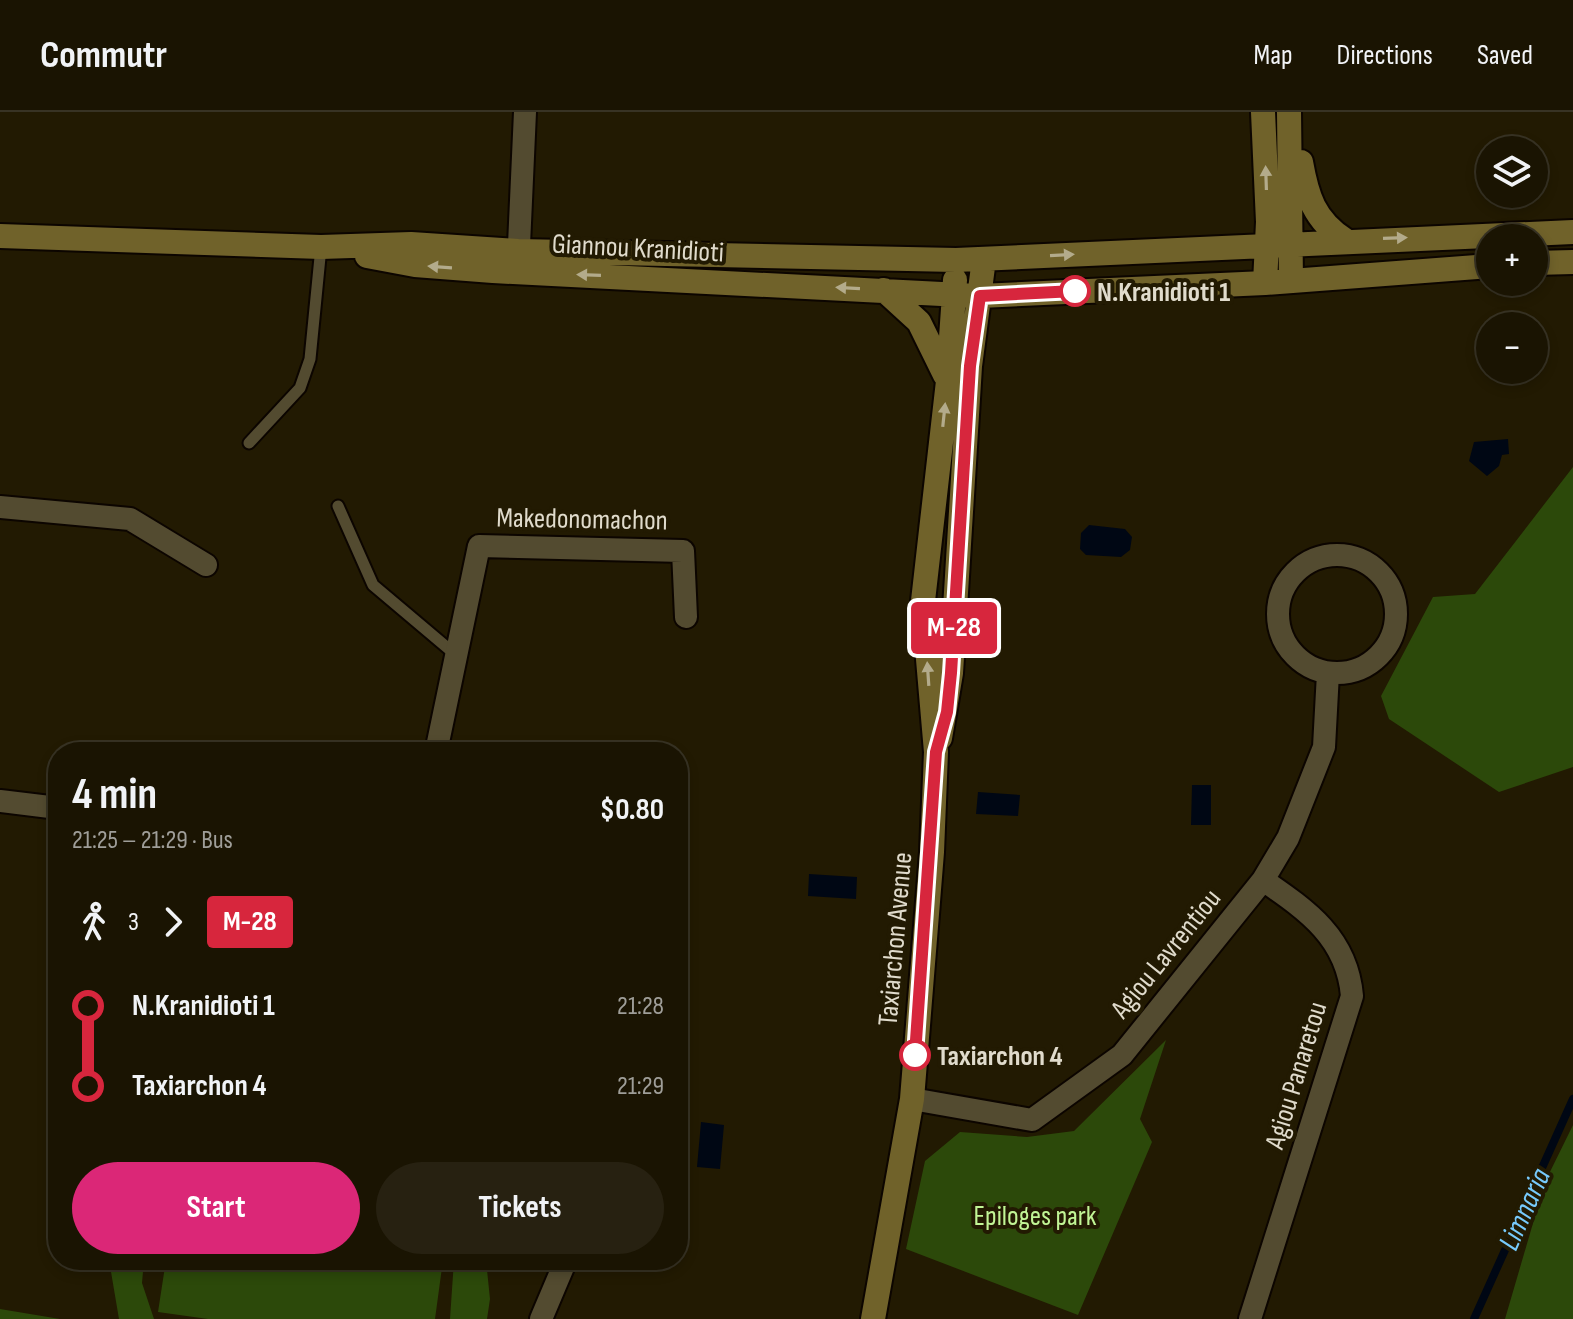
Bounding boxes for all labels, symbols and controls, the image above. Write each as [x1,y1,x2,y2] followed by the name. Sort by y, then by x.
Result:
[40,33,167,78] text: Commutr
[1254,39,1293,72] text: Map
[1337,39,1433,72] text: Directions
[1477,39,1533,72] text: Saved
[1476,136,1548,384] map controls
[1476,136,1548,208] button: layers
[1260,165,1273,190] one-way arrow
[1476,224,1548,296] button: +
[551,228,725,269] street label: Giannou Kranidioti
[1383,232,1408,245] one-way arrow
[1050,248,1075,261] one-way arrow
[427,260,452,273] one-way arrow
[576,268,601,281] one-way arrow
[1060,276,1090,306] marker: N.Kranidioti 1
[1097,276,1230,309] place label: N.Kranidioti 1
[835,281,860,294] one-way arrow
[1476,312,1548,384] button: −
[938,403,951,428] one-way arrow
[496,502,668,537] street label: Makedonomachon
[898,602,1010,654] line badge: M-28
[927,611,981,644] text: M-28
[921,661,934,686] one-way arrow
[72,768,157,821] text: 4 min
[600,792,664,828] text: $0.80
[72,825,233,856] text: 21:25 – 21:29 · Bus
[871,851,920,1027] street label: Taxiarchon Avenue
[1103,883,1228,1026] street label: Agiou Lavrentiou
[72,900,116,944] icon: walk
[151,900,195,944] icon: forward
[223,905,277,938] text: M-28
[128,907,139,938] text: 3
[132,988,275,1024] text: N.Kranidioti 1
[617,991,664,1022] text: 21:28
[1258,998,1334,1154] street label: Agiou Panaretou
[900,1040,930,1070] marker: Taxiarchon 4
[937,1040,1062,1073] place label: Taxiarchon 4
[132,1068,266,1104] text: Taxiarchon 4
[617,1071,664,1102] text: 21:29
[72,1162,360,1254] button: Start
[376,1162,664,1254] button: Tickets
[1491,1163,1559,1256] water label: Limnaria
[974,1200,1097,1233] park label: Epiloges park

